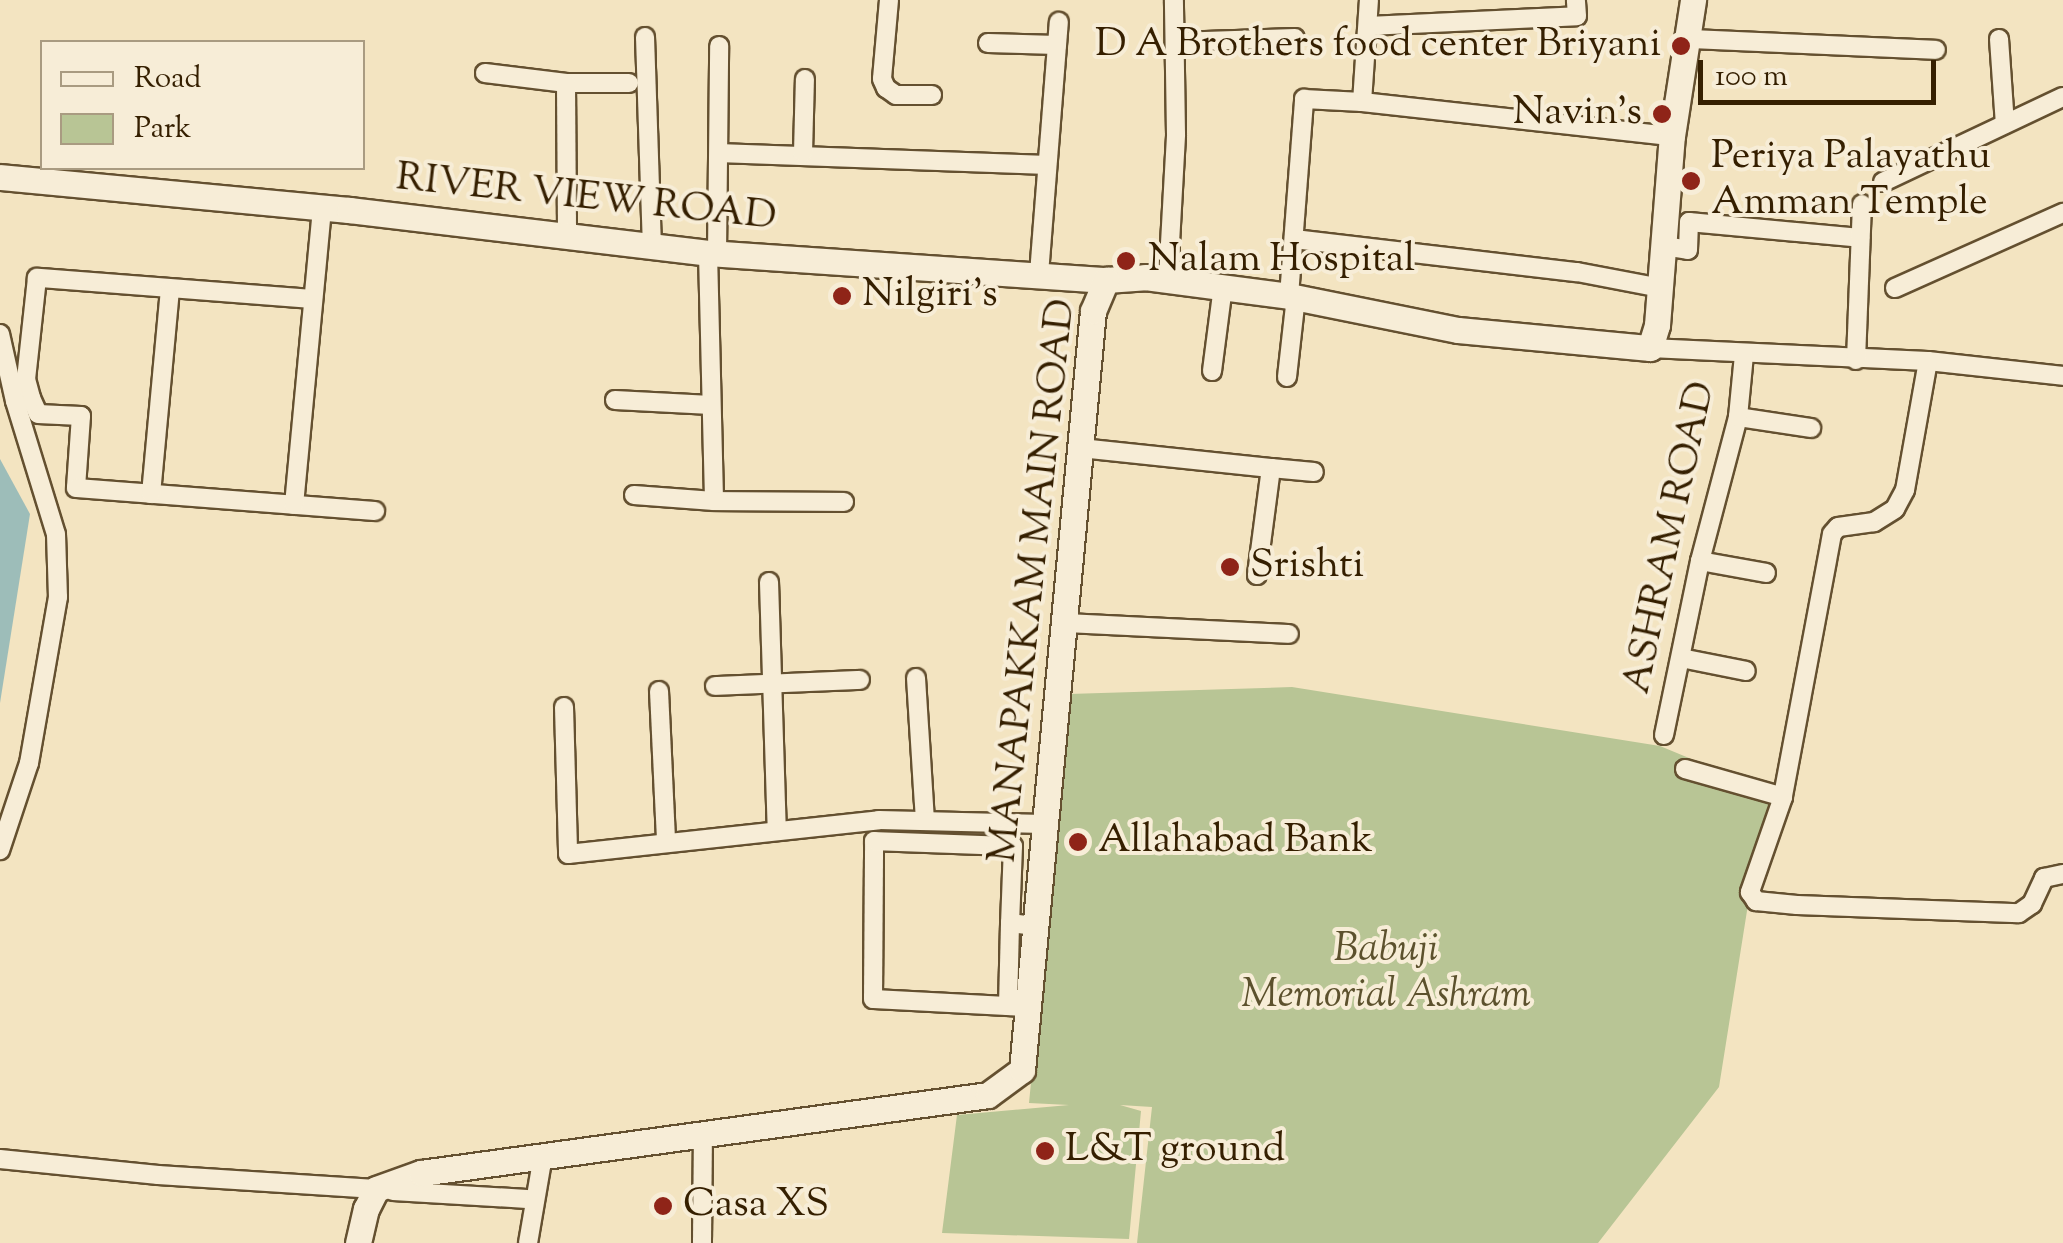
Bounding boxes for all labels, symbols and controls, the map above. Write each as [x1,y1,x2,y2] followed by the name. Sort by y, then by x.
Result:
[1095,22,1661,70] place label: D A Brothers food center Briyani
[1670,35,1692,57] marker: D A Brothers food center Briyani
[40,40,365,170] legend
[1703,40,1940,102] scale bar
[1715,56,1788,99] text: 100 m
[134,58,201,101] text: Road
[1513,90,1642,138] place label: Navin's
[1651,103,1673,125] marker: Navin's
[134,108,191,151] text: Park
[1711,134,1991,228] place label: Periya Palayathu Amman Temple
[394,155,778,243] street label: RIVER VIEW ROAD
[1680,170,1702,192] marker: Periya Palayathu Amman Temple
[1148,237,1415,285] place label: Nalam Hospital
[1113,248,1139,274] marker: Nalam Hospital
[862,272,998,320] place label: Nilgiri's
[831,285,853,307] marker: Nilgiri's
[981,297,1087,865] street label: MANAPAKKAM MAIN ROAD
[1614,378,1728,698] street label: ASHRAM ROAD
[1250,543,1364,591] place label: Srishti
[1219,556,1241,578] marker: Srishti
[1098,818,1373,866] place label: Allahabad Bank
[1067,831,1089,853] marker: Allahabad Bank
[1241,927,1531,1021] park label: Babuji Memorial Ashram
[1065,1127,1285,1175] place label: L&T ground
[1034,1140,1056,1162] marker: L&T ground
[683,1182,829,1230] place label: Casa XS
[652,1195,674,1217] marker: Casa XS

